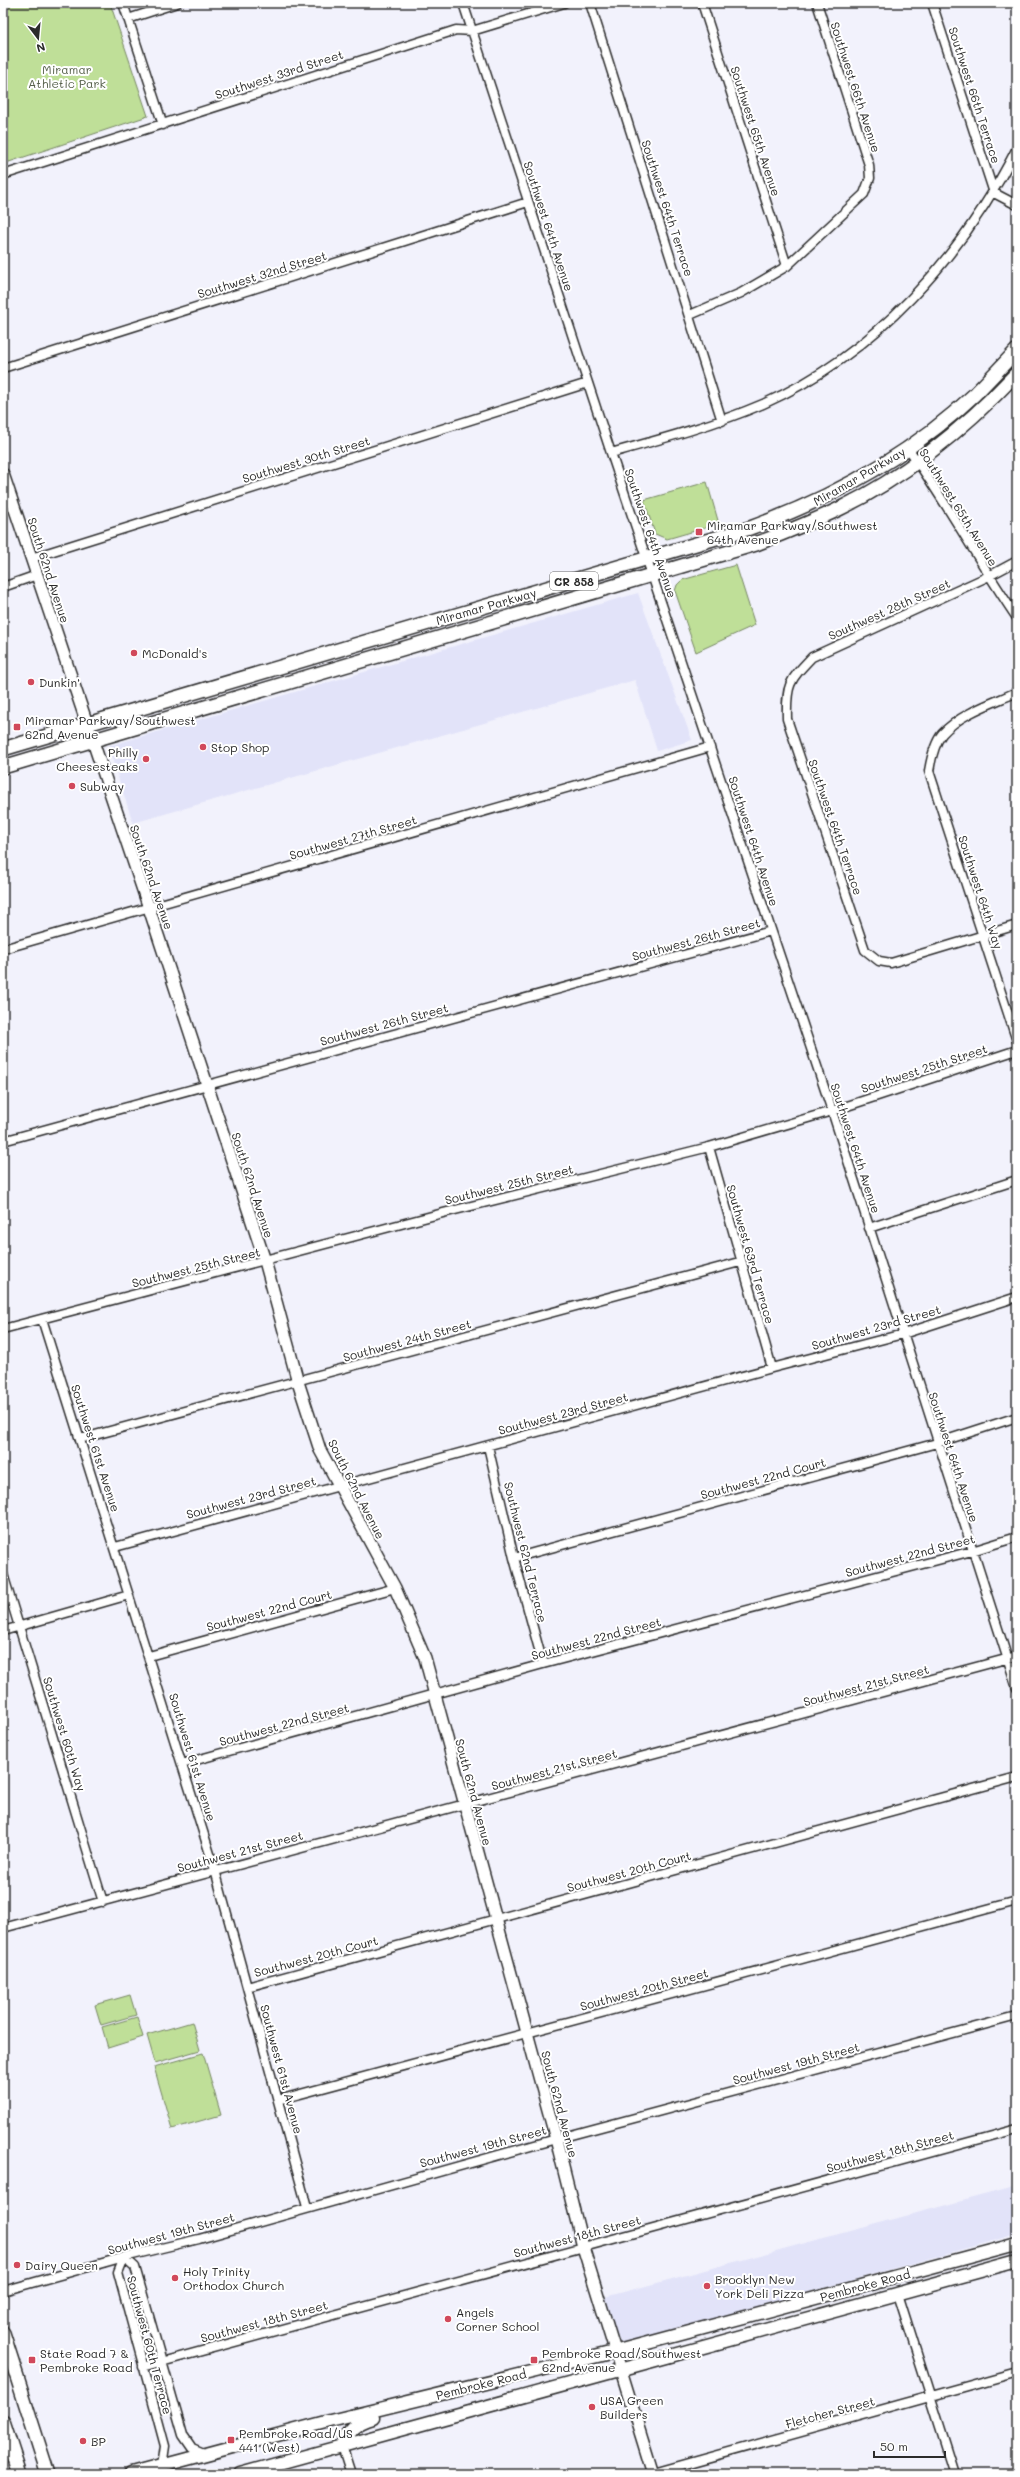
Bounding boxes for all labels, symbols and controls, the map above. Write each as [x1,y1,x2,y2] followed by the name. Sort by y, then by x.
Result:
[18,18,58,58] north arrow
[827,20,885,154] street label: Southwest 66th Avenue
[945,25,1005,165] street label: Southwest 66th Terrace
[35,40,47,56] text: N
[213,46,345,102] street label: Southwest 33rd Street
[28,61,106,91] park label: Miramar Athletic Park
[727,64,785,198] street label: Southwest 65th Avenue
[638,138,698,278] street label: Southwest 64th Terrace
[520,159,578,293] street label: Southwest 64th Avenue
[195,247,329,301] street label: Southwest 32nd Street
[240,432,372,486] street label: Southwest 30th Street
[810,443,908,509] street label: Miramar Parkway
[916,445,1002,569] street label: Southwest 65th Avenue
[621,466,681,600] street label: Southwest 64th Avenue
[24,515,74,625] street label: South 62nd Avenue
[707,517,878,547] place label: Miramar Parkway/Southwest 64th Avenue
[694,527,704,537] marker: Miramar Parkway/Southwest 64th Avenue
[550,572,598,590] road number: CR 858
[825,575,953,643] street label: Southwest 28th Street
[434,584,538,628] street label: Miramar Parkway
[142,645,207,661] place label: McDonald's
[129,648,139,658] marker: McDonald's
[39,674,80,690] place label: Dunkin'
[26,677,36,687] marker: Dunkin'
[25,712,196,742] place label: Miramar Parkway/Southwest 62nd Avenue
[12,722,22,732] marker: Miramar Parkway/Southwest 62nd Avenue
[211,739,269,755] place label: Stop Shop
[198,742,208,752] marker: Stop Shop
[56,744,138,774] place label: Philly Cheesesteaks
[141,754,151,764] marker: Philly Cheesesteaks
[805,757,867,897] street label: Southwest 64th Terrace
[725,774,783,908] street label: Southwest 64th Avenue
[80,778,124,794] place label: Subway
[67,781,77,791] marker: Subway
[288,811,418,863] street label: Southwest 27th Street
[127,822,177,932] street label: South 62nd Avenue
[955,833,1007,951] street label: Southwest 64th Way
[630,914,762,964] street label: Southwest 26th Street
[318,999,450,1049] street label: Southwest 26th Street
[859,1040,989,1096] street label: Southwest 25th Street
[827,1081,885,1215] street label: Southwest 64th Avenue
[228,1130,278,1240] street label: South 62nd Avenue
[443,1160,575,1208] street label: Southwest 25th Street
[723,1183,779,1325] street label: Southwest 63rd Terrace
[130,1243,262,1291] street label: Southwest 25th Street
[810,1301,942,1353] street label: Southwest 23rd Street
[341,1315,473,1365] street label: Southwest 24th Street
[68,1382,124,1514] street label: Southwest 61st Avenue
[496,1388,630,1438] street label: Southwest 23rd Street
[925,1390,983,1524] street label: Southwest 64th Avenue
[325,1436,389,1542] street label: South 62nd Avenue
[699,1454,827,1502] street label: Southwest 22nd Court
[184,1472,318,1522] street label: Southwest 23rd Street
[501,1480,551,1624] street label: Southwest 62nd Terrace
[843,1530,977,1580] street label: Southwest 22nd Street
[205,1586,333,1634] street label: Southwest 22nd Court
[529,1613,663,1663] street label: Southwest 22nd Street
[801,1661,931,1709] street label: Southwest 21st Street
[40,1675,90,1793] street label: Southwest 60th Way
[166,1691,220,1823] street label: Southwest 61st Avenue
[217,1699,351,1749] street label: Southwest 22nd Street
[452,1737,496,1847] street label: South 62nd Avenue
[489,1745,619,1793] street label: Southwest 21st Street
[175,1827,305,1875] street label: Southwest 21st Street
[565,1847,693,1895] street label: Southwest 20th Court
[252,1932,380,1980] street label: Southwest 20th Court
[578,1964,710,2014] street label: Southwest 20th Street
[257,2003,307,2135] street label: Southwest 61st Avenue
[731,2038,861,2088] street label: Southwest 19th Street
[538,2049,582,2159] street label: South 62nd Avenue
[418,2121,548,2171] street label: Southwest 19th Street
[825,2126,955,2176] street label: Southwest 18th Street
[106,2208,236,2258] street label: Southwest 19th Street
[512,2211,642,2261] street label: Southwest 18th Street
[25,2257,98,2273] place label: Dairy Queen
[12,2260,22,2270] marker: Dairy Queen
[183,2263,284,2293] place label: Holy Trinity Orthodox Church
[818,2265,912,2305] street label: Pembroke Road
[715,2271,804,2301] place label: Brooklyn New York Deli Pizza
[170,2273,180,2283] marker: Holy Trinity Orthodox Church
[124,2274,176,2416] street label: Southwest 60th Terrace
[702,2281,712,2291] marker: Brooklyn New York Deli Pizza
[199,2296,329,2346] street label: Southwest 18th Street
[456,2304,539,2334] place label: Angels Corner School
[443,2314,453,2324] marker: Angels Corner School
[40,2345,133,2375] place label: State Road 7 & Pembroke Road
[542,2345,701,2375] place label: Pembroke Road/Southwest 62nd Avenue
[27,2355,37,2365] marker: State Road 7 & Pembroke Road
[529,2355,539,2365] marker: Pembroke Road/Southwest 62nd Avenue
[434,2365,528,2403] street label: Pembroke Road
[600,2392,663,2422] place label: USA Green Builders
[784,2392,876,2432] street label: Fletcher Street
[587,2402,597,2412] marker: USA Green Builders
[239,2425,353,2455] place label: Pembroke Road/US 441 (West)
[91,2433,106,2449] place label: BP
[874,2433,945,2459] scale bar
[226,2435,236,2445] marker: Pembroke Road/US 441 (West)
[78,2436,88,2446] marker: BP
[880,2438,908,2454] text: 50 m

